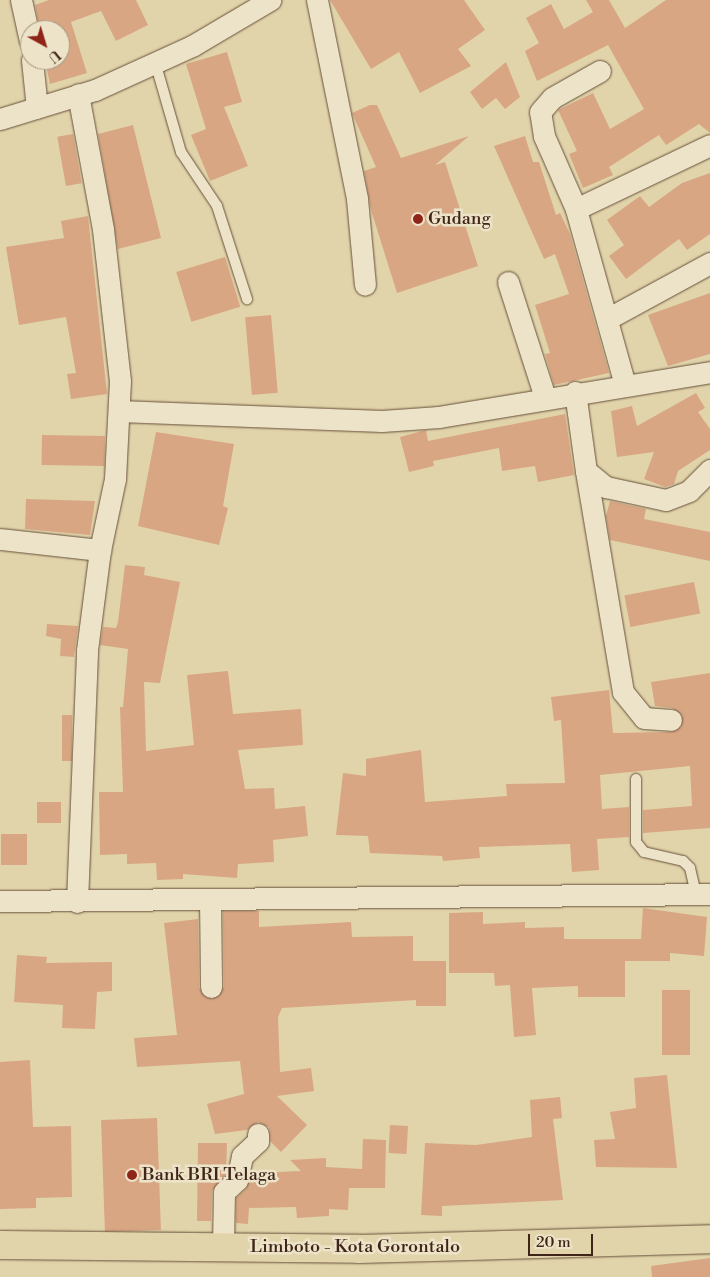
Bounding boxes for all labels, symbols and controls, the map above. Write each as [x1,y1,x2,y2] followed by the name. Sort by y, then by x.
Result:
[20,20,70,70] north arrow
[44,45,64,66] text: U
[428,208,491,230] place label: Gudang
[412,213,424,225] marker: Gudang
[142,1164,276,1186] place label: Bank BRI Telaga
[126,1169,138,1181] marker: Bank BRI Telaga
[530,1224,595,1256] scale bar
[536,1233,571,1252] text: 20 m
[250,1236,460,1258] street label: Limboto - Kota Gorontalo

